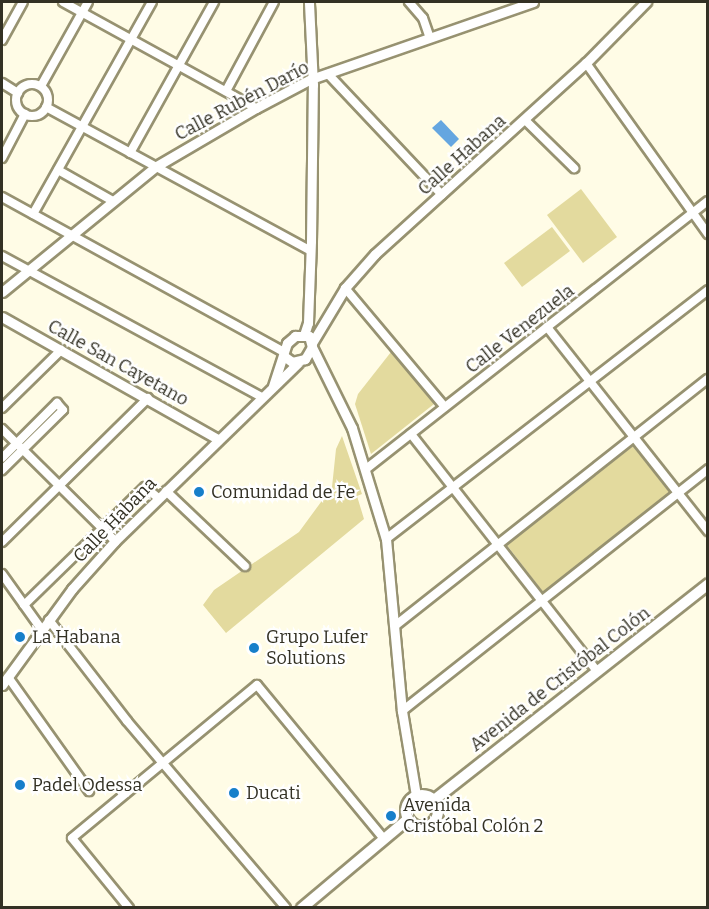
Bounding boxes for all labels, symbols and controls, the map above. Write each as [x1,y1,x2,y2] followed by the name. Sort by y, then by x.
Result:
[171,57,313,145] street label: Calle Rubén Darío
[414,110,510,200] street label: Calle Habana
[462,280,578,378] street label: Calle Venezuela
[44,315,192,411] street label: Calle San Cayetano
[69,473,161,567] street label: Calle Habana
[211,481,355,503] place label: Comunidad de Fe
[192,485,206,499] marker: Comunidad de Fe
[466,602,654,756] street label: Avenida de Cristóbal Colón
[32,626,121,648] place label: La Habana
[266,627,368,670] place label: Grupo Lufer Solutions
[13,630,27,644] marker: La Habana
[247,641,261,655] marker: Grupo Lufer Solutions
[32,774,142,796] place label: Padel Odessa
[13,778,27,792] marker: Padel Odessa
[246,782,301,804] place label: Ducati
[227,786,241,800] marker: Ducati
[403,795,543,838] place label: Avenida Cristóbal Colón 2
[384,809,398,823] marker: Avenida Cristóbal Colón 2

